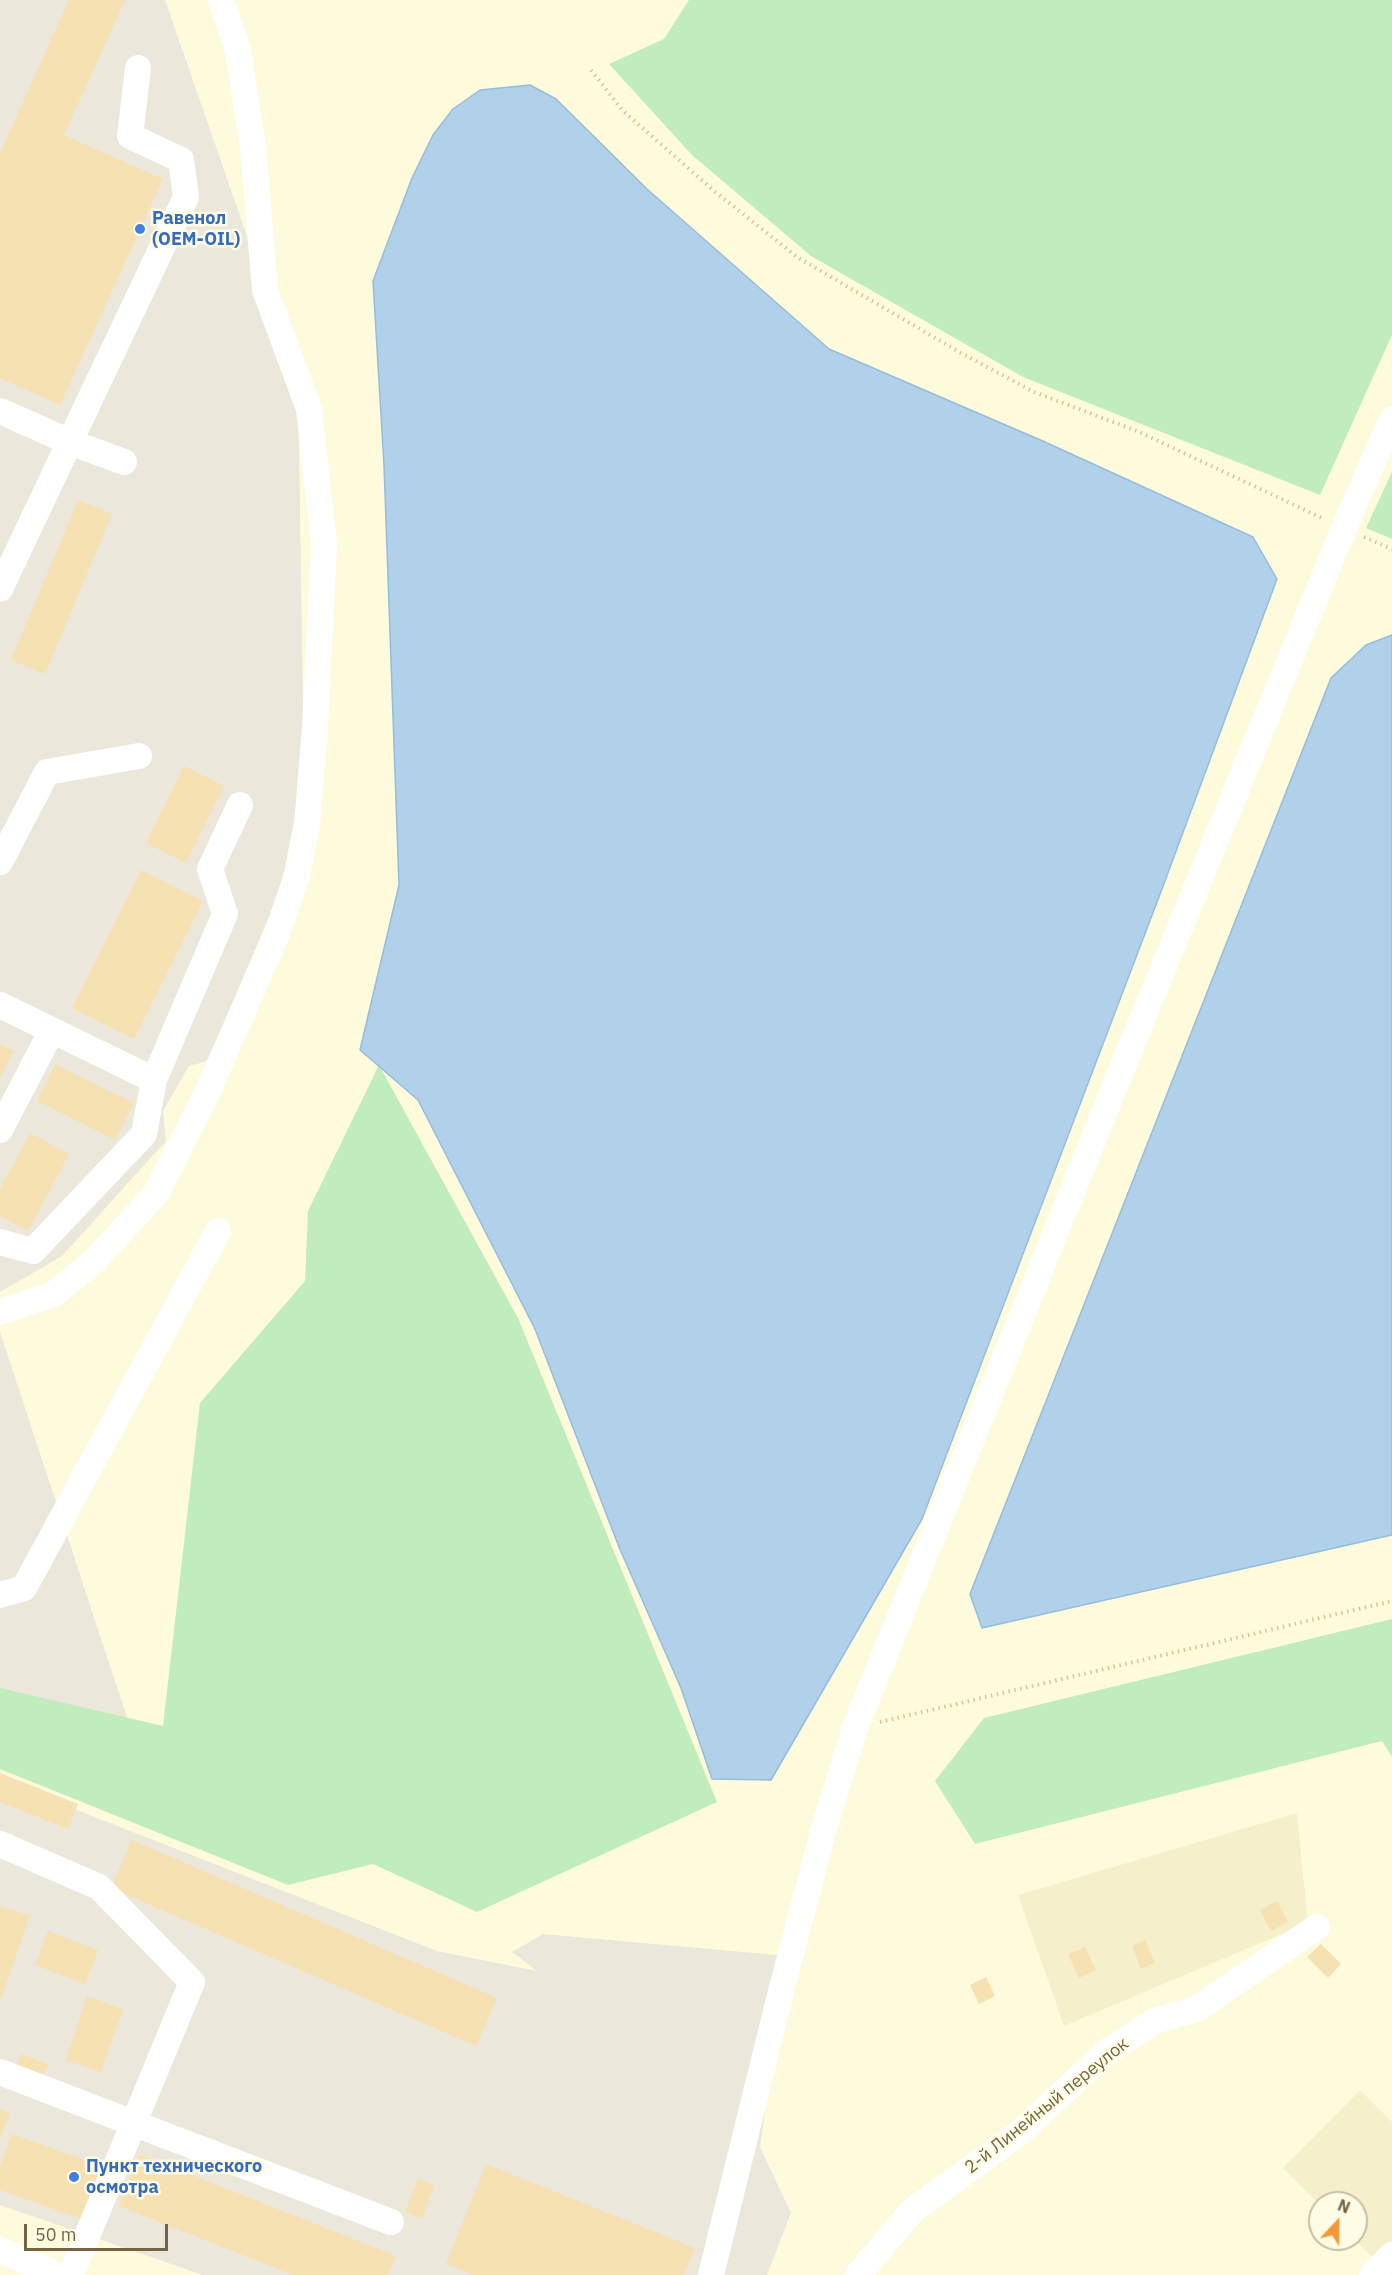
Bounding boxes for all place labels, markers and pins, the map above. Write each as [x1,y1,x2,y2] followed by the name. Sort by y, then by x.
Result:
[152,208,240,250] place label: Равенол (OEM-OIL)
[133,222,147,236] marker: Равенол (OEM-OIL)
[86,2156,262,2198] place label: Пункт технического осмотра
[67,2170,81,2184] marker: Пункт технического осмотра

